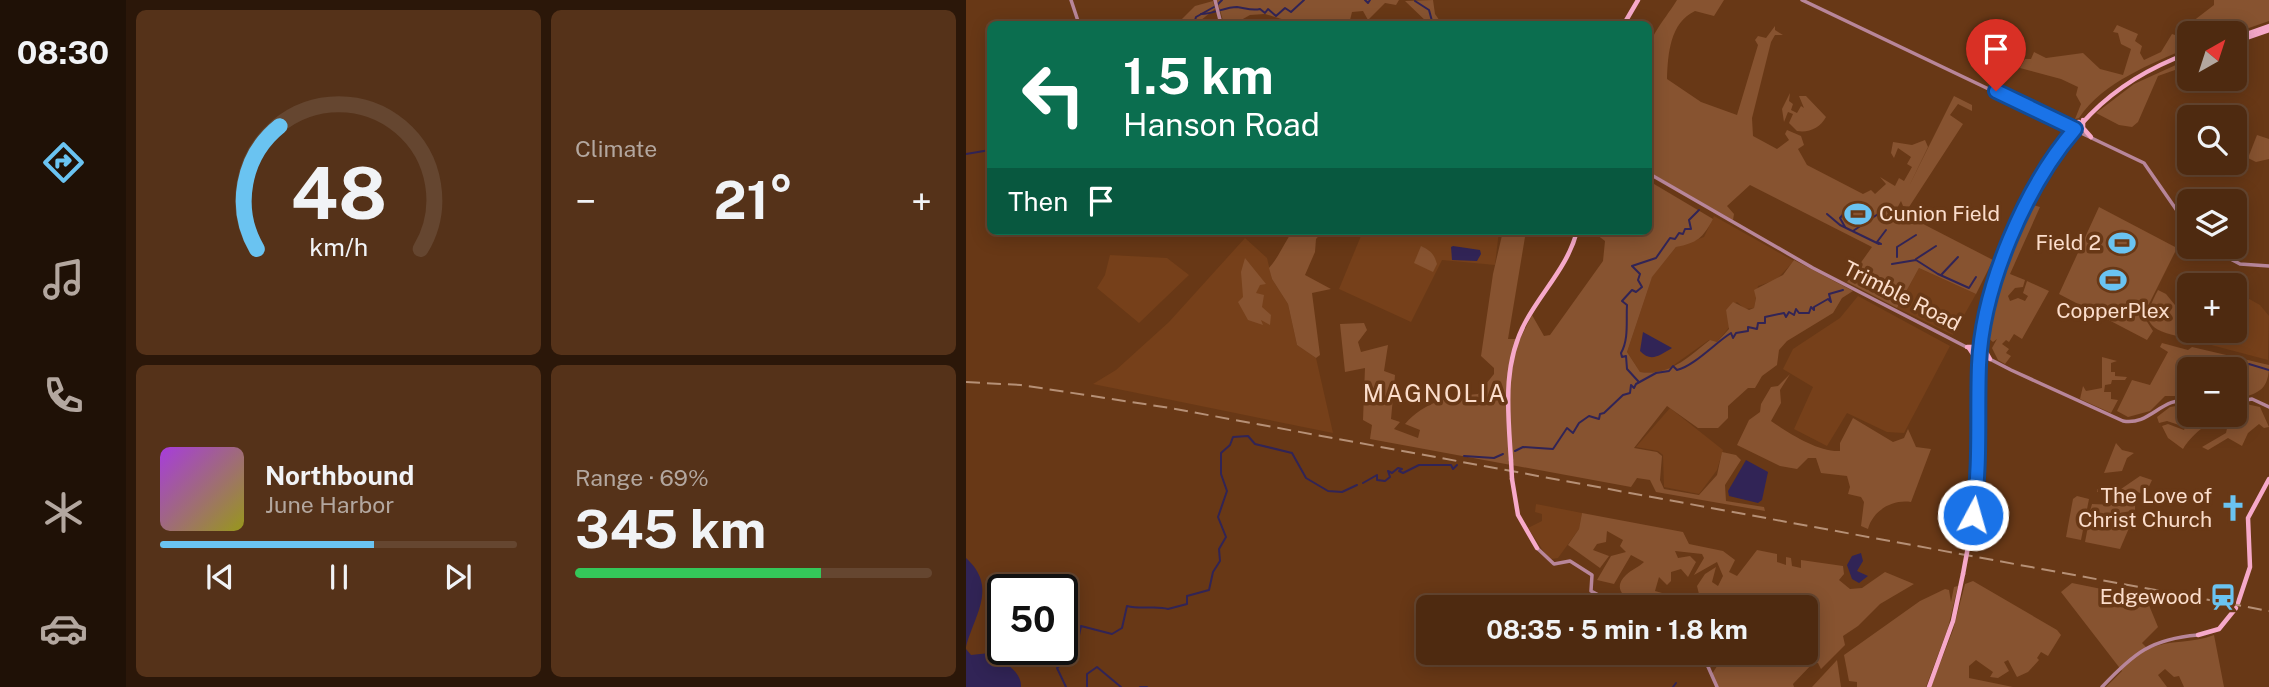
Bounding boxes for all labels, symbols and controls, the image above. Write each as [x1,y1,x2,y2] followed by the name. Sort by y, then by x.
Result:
[1966,19,2026,91] pin
[2177,21,2247,91] north arrow
[2177,21,2247,427] map controls
[1977,30,2015,68] icon: arrive
[17,34,109,71] text: 08:30
[1123,47,1274,105] text: 1.5 km
[1008,49,1099,140] icon: left
[2177,105,2247,175] button: search
[1123,106,1320,143] text: Hanson Road
[575,135,657,162] text: Climate
[39,138,88,187] icon: directions
[290,150,387,235] text: 48
[714,170,793,231] text: 21°
[575,179,596,224] text: −
[911,179,932,224] text: +
[1082,182,1120,220] icon: arrive
[1008,186,1068,217] text: Then
[2177,189,2247,259] button: layers
[1843,199,1873,229] sports icon: Cunion Field
[1879,201,2000,226] place label: Cunion Field
[2107,228,2137,258] sports icon: Field 2
[2035,230,2101,255] place label: Field 2
[309,231,368,261] text: km/h
[39,255,88,304] icon: music
[1839,255,1965,336] street label: Trimble Road
[2098,265,2128,295] sports icon: CopperPlex
[2177,273,2247,343] button: +
[2056,298,2170,323] place label: CopperPlex
[2177,357,2247,427] button: −
[39,371,88,420] icon: phone
[1363,379,1507,407] district label: MAGNOLIA
[265,460,414,491] text: Northbound
[575,464,709,491] text: Range · 69%
[1936,478,2010,552] position arrow
[2078,483,2212,532] place label: The Love of Christ Church
[39,488,88,537] icon: climate
[265,491,394,518] text: June Harbor
[2218,493,2248,523] church icon: The Love of Christ Church
[575,499,766,560] text: 345 km
[201,558,239,596] icon: previous
[320,558,358,596] icon: pause
[439,558,477,596] icon: next
[987,574,1078,665] speed limit sign: 50
[2208,582,2238,612] station icon: Edgewood
[2100,584,2202,609] place label: Edgewood
[39,604,88,653] icon: car
[1486,614,1748,645] text: 08:35 · 5 min · 1.8 km

